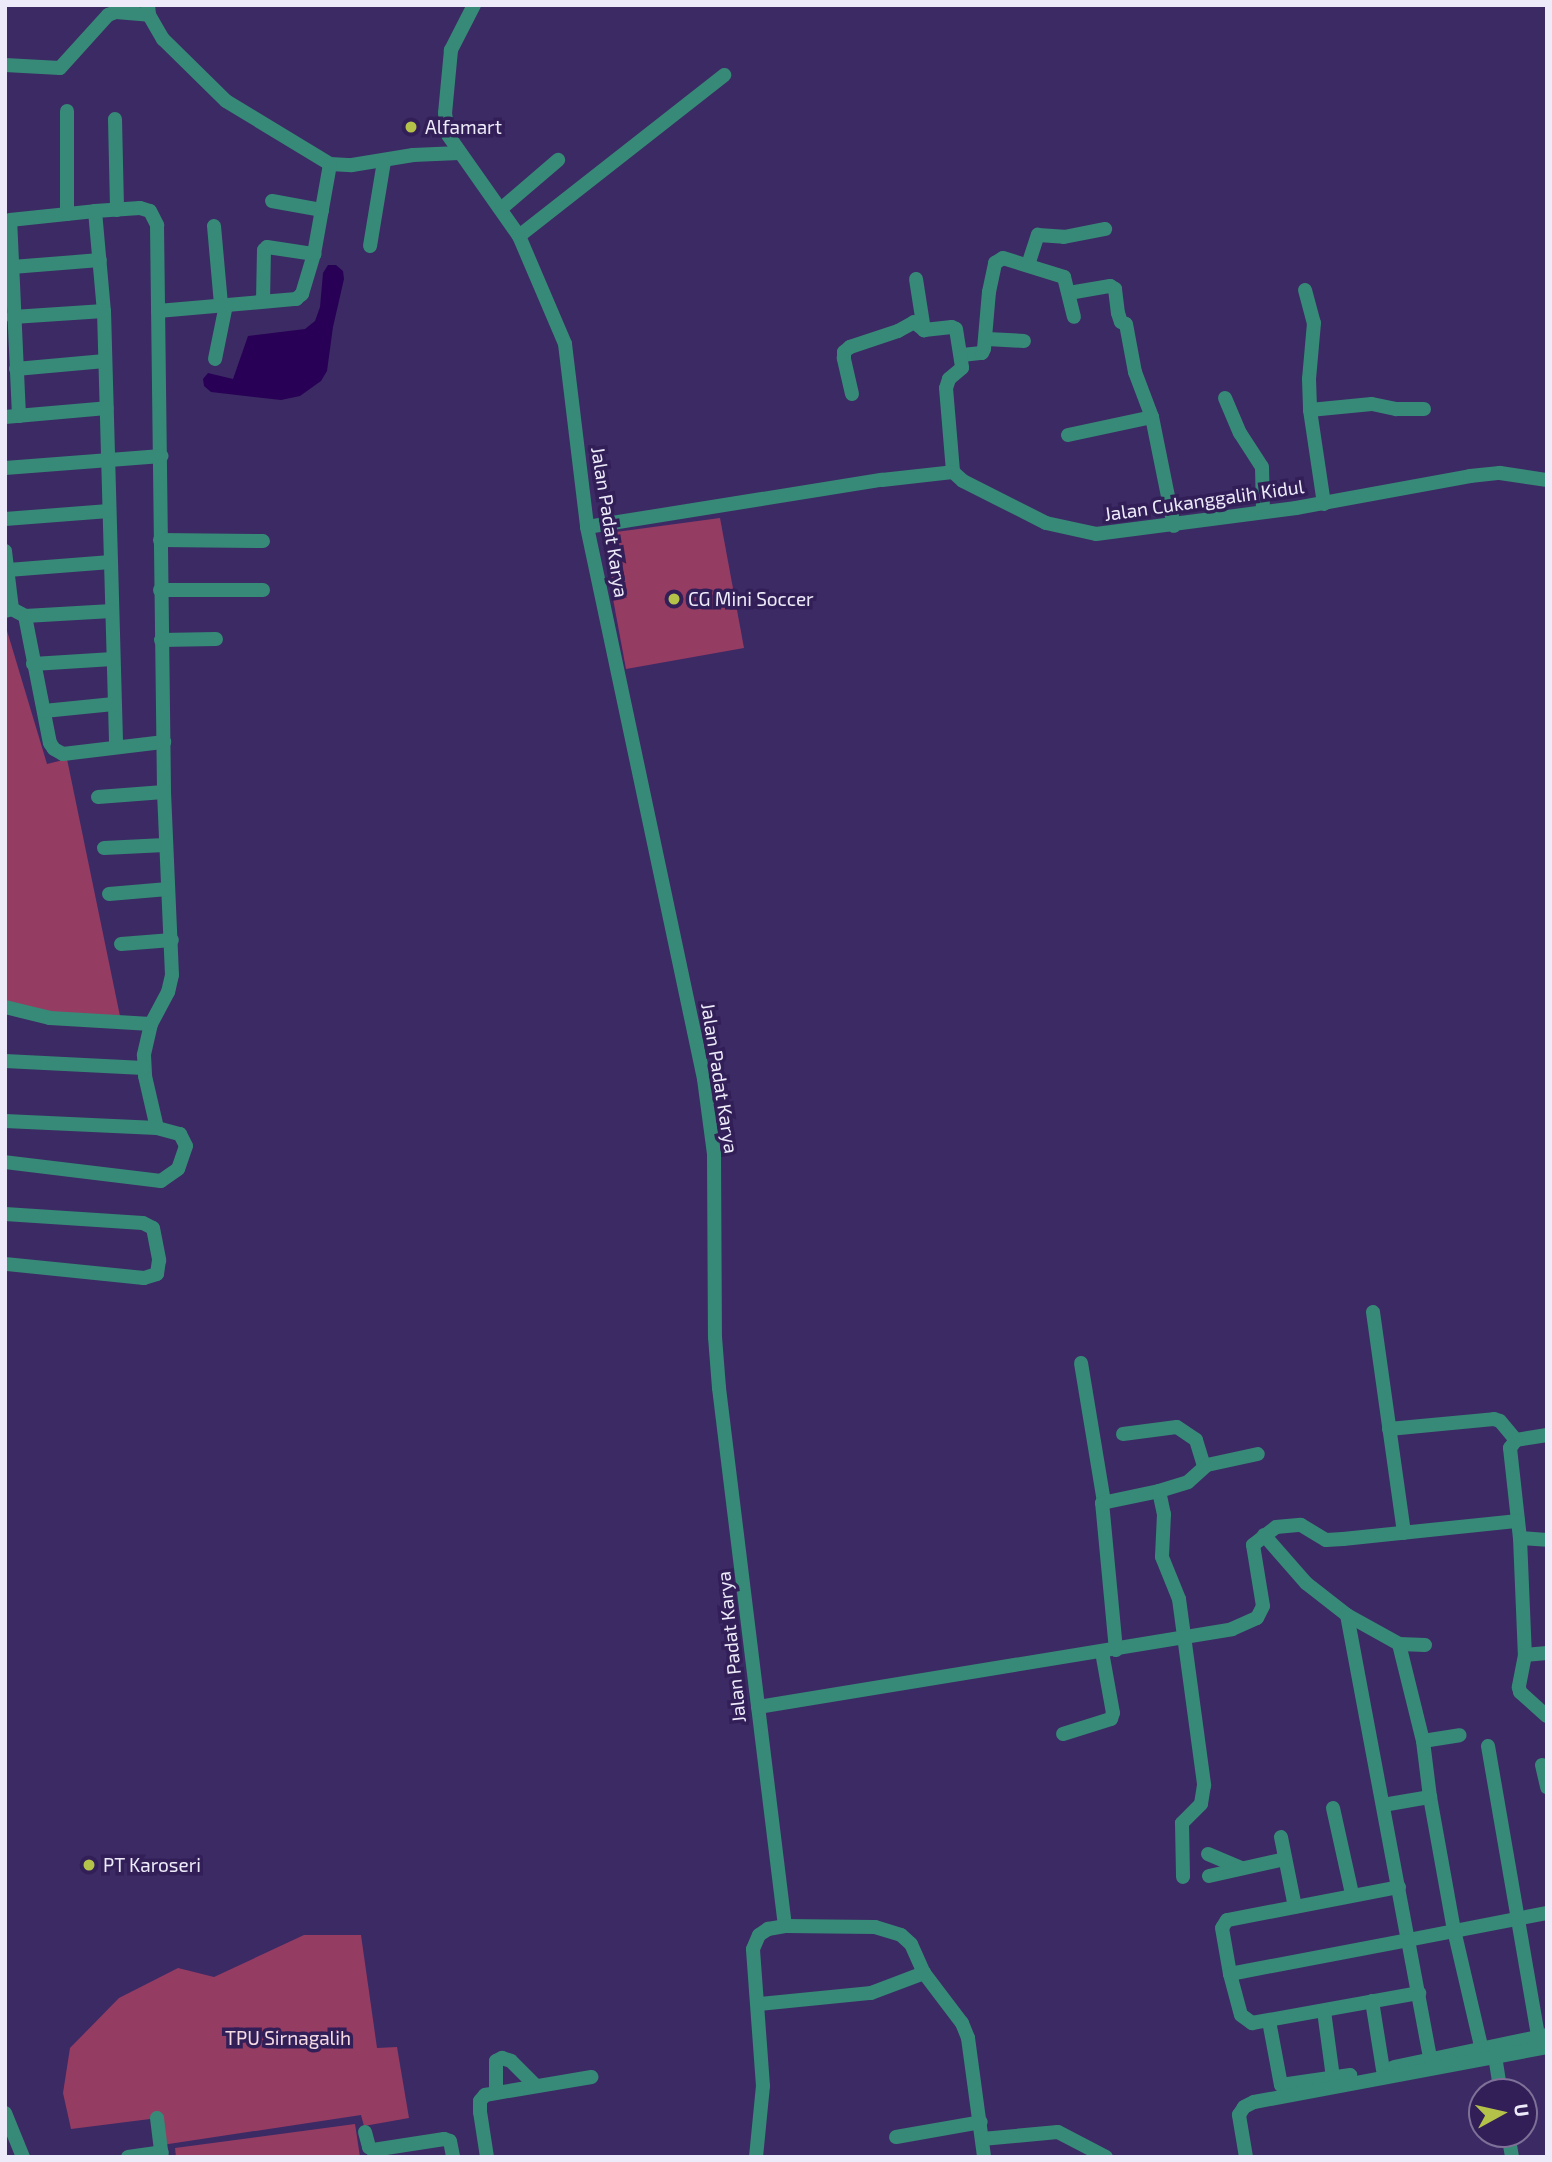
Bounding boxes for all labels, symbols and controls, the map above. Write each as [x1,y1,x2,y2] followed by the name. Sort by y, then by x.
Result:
[425,116,502,138] place label: Alfamart
[403,119,419,135] marker: Alfamart
[587,445,633,599] street label: Jalan Padat Karya
[1103,475,1305,525] street label: Jalan Cukanggalih Kidul
[688,588,814,610] place label: CG Mini Soccer
[666,591,682,607] marker: CG Mini Soccer
[697,1001,743,1155] street label: Jalan Padat Karya
[712,1570,750,1724] street label: Jalan Padat Karya
[103,1854,201,1876] place label: PT Karoseri
[81,1857,97,1873] marker: PT Karoseri
[225,2027,351,2049] park label: TPU Sirnagalih
[1468,2078,1538,2148] north arrow
[1510,2102,1535,2118] text: U

